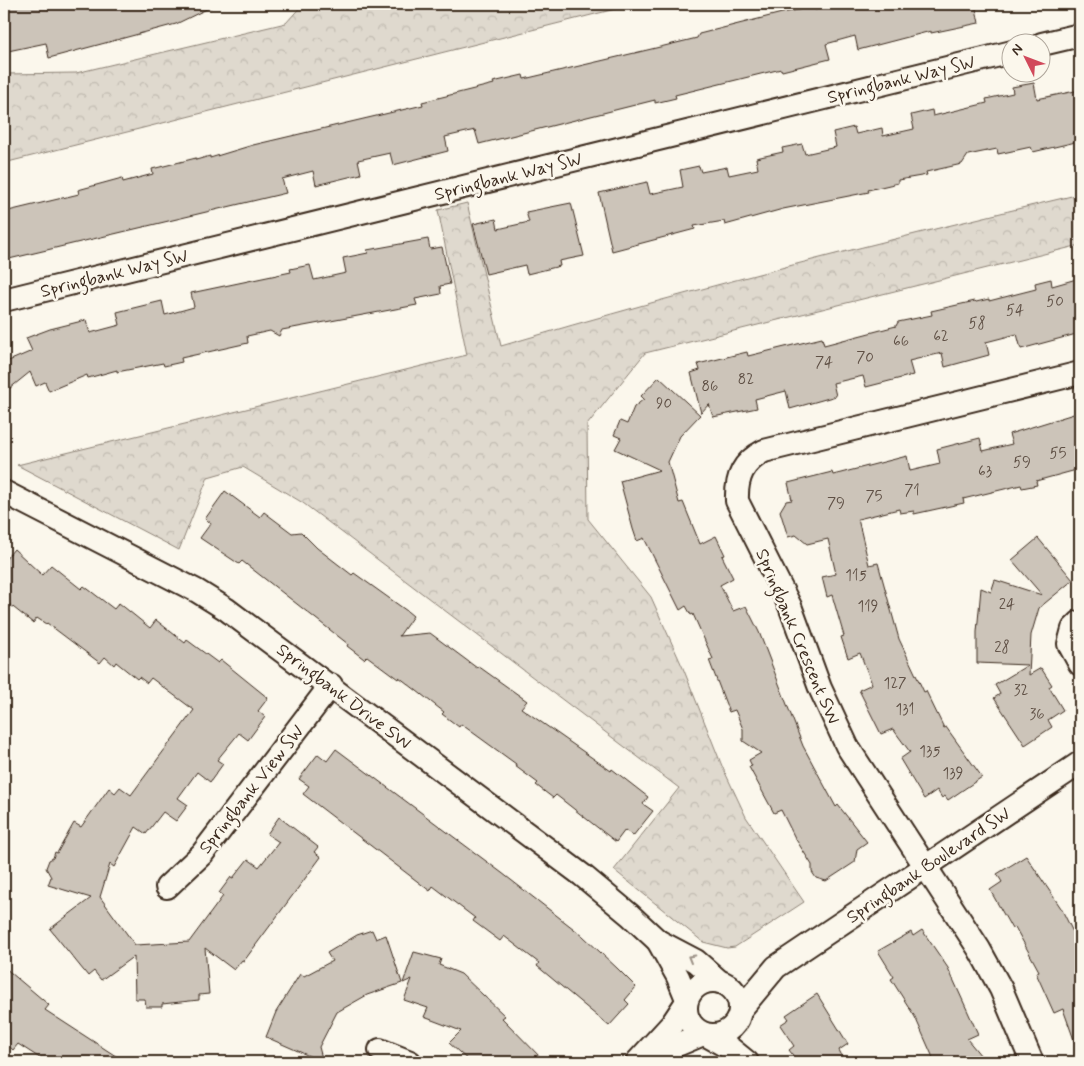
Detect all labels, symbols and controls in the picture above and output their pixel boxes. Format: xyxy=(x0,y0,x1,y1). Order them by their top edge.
north arrow xyxy=(1002,32,1052,82)
text: N xyxy=(1007,40,1027,59)
street label: Springbank Way SW xyxy=(825,50,978,112)
street label: Springbank Way SW xyxy=(432,147,585,209)
street label: Springbank Way SW xyxy=(38,244,191,306)
house number: 50 xyxy=(1046,292,1064,312)
house number: 54 xyxy=(1006,301,1024,321)
house number: 58 xyxy=(968,314,986,334)
house number: 62 xyxy=(933,327,949,347)
house number: 66 xyxy=(893,332,909,352)
house number: 70 xyxy=(856,348,874,368)
house number: 74 xyxy=(815,353,833,373)
house number: 82 xyxy=(738,370,754,390)
house number: 86 xyxy=(702,377,718,397)
house number: 90 xyxy=(656,394,672,414)
house number: 55 xyxy=(1050,444,1067,464)
house number: 59 xyxy=(1013,453,1031,473)
house number: 63 xyxy=(978,462,992,482)
house number: 71 xyxy=(904,481,920,501)
house number: 75 xyxy=(865,487,883,507)
house number: 79 xyxy=(827,494,845,514)
street label: Springbank Crescent SW xyxy=(747,545,845,728)
house number: 115 xyxy=(845,566,867,586)
house number: 24 xyxy=(999,595,1015,615)
house number: 119 xyxy=(857,597,879,617)
street label: Springbank Drive SW xyxy=(270,638,416,757)
house number: 28 xyxy=(994,638,1010,658)
house number: 127 xyxy=(884,674,907,694)
house number: 32 xyxy=(1014,681,1028,701)
house number: 131 xyxy=(896,700,914,720)
house number: 36 xyxy=(1029,705,1045,725)
street label: Springbank View SW xyxy=(194,720,311,860)
house number: 135 xyxy=(919,742,941,762)
house number: 139 xyxy=(943,764,963,784)
street label: Springbank Boulevard SW xyxy=(842,802,1016,931)
one-way arrow xyxy=(687,955,696,965)

